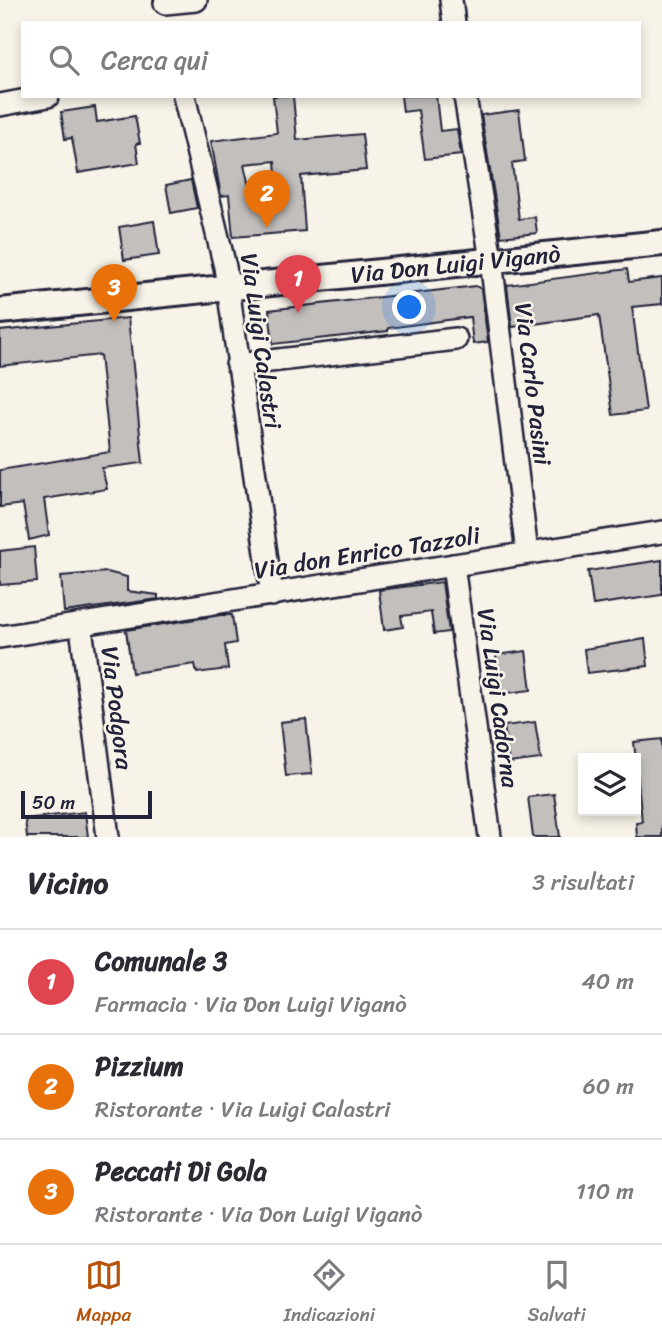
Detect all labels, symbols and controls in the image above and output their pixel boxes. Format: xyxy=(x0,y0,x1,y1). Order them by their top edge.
search box xyxy=(21,21,641,98)
text: Cerca qui xyxy=(101,37,208,83)
icon: search xyxy=(45,41,83,79)
pin: 2 xyxy=(244,170,290,228)
street label: Via Don Luigi Viganò xyxy=(349,233,562,296)
street label: Via Luigi Calastri xyxy=(228,251,294,433)
pin: 1 xyxy=(275,255,321,313)
pin: 3 xyxy=(91,264,137,322)
your location xyxy=(392,290,426,324)
street label: Via Carlo Pasini xyxy=(502,300,564,469)
street label: Via don Enrico Tazzoli xyxy=(251,514,484,592)
street label: Via Luigi Cadorna xyxy=(465,606,532,791)
street label: Via Podgora xyxy=(89,644,146,773)
map controls xyxy=(578,753,641,816)
button: layers xyxy=(578,753,641,816)
text: 50 m xyxy=(32,786,75,819)
scale bar xyxy=(21,788,152,820)
text: Vicino xyxy=(28,856,108,910)
text: 3 risultati xyxy=(532,862,634,903)
text: Comunale 3 xyxy=(95,938,227,984)
text: 1 xyxy=(46,961,56,1002)
text: 40 m xyxy=(581,961,634,1002)
text: Farmacia · Via Don Luigi Viganò xyxy=(95,984,407,1025)
text: Pizzium xyxy=(95,1043,184,1089)
text: 2 xyxy=(44,1066,58,1107)
text: 60 m xyxy=(583,1066,634,1107)
text: Ristorante · Via Luigi Calastri xyxy=(95,1089,390,1130)
text: Peccati Di Gola xyxy=(95,1148,267,1194)
text: 3 xyxy=(45,1171,57,1212)
text: 110 m xyxy=(576,1171,634,1212)
text: Ristorante · Via Don Luigi Viganò xyxy=(95,1194,423,1235)
tab: Mappa xyxy=(76,1256,131,1331)
tab: Indicazioni xyxy=(284,1256,375,1331)
tab: Salvati xyxy=(528,1256,586,1331)

